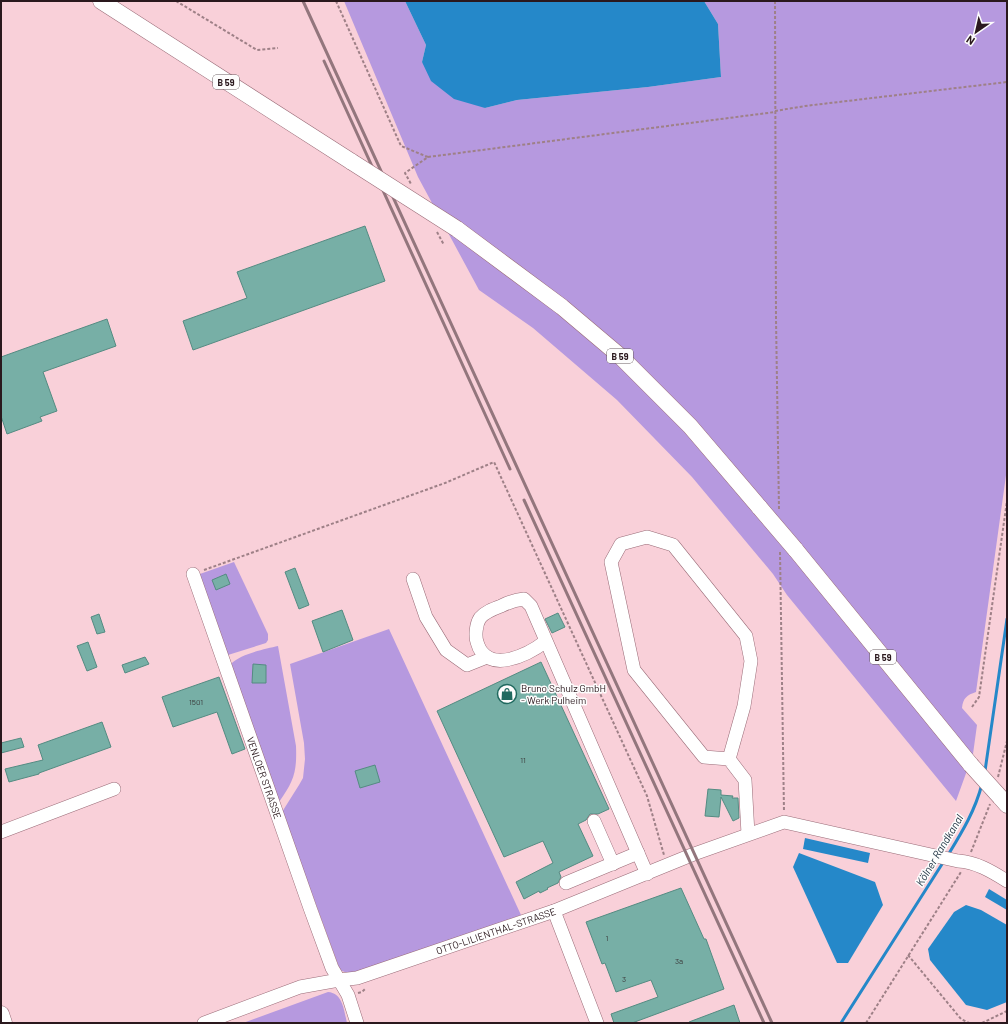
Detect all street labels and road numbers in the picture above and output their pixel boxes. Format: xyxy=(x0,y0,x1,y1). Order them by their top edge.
road number: B 59 xyxy=(213,75,239,89)
road number: B 59 xyxy=(607,349,633,363)
road number: B 59 xyxy=(870,650,896,664)
street label: VENLOER STRASSE xyxy=(245,735,284,820)
street label: OTTO-LILIENTHAL-STRASSE xyxy=(434,905,557,957)

